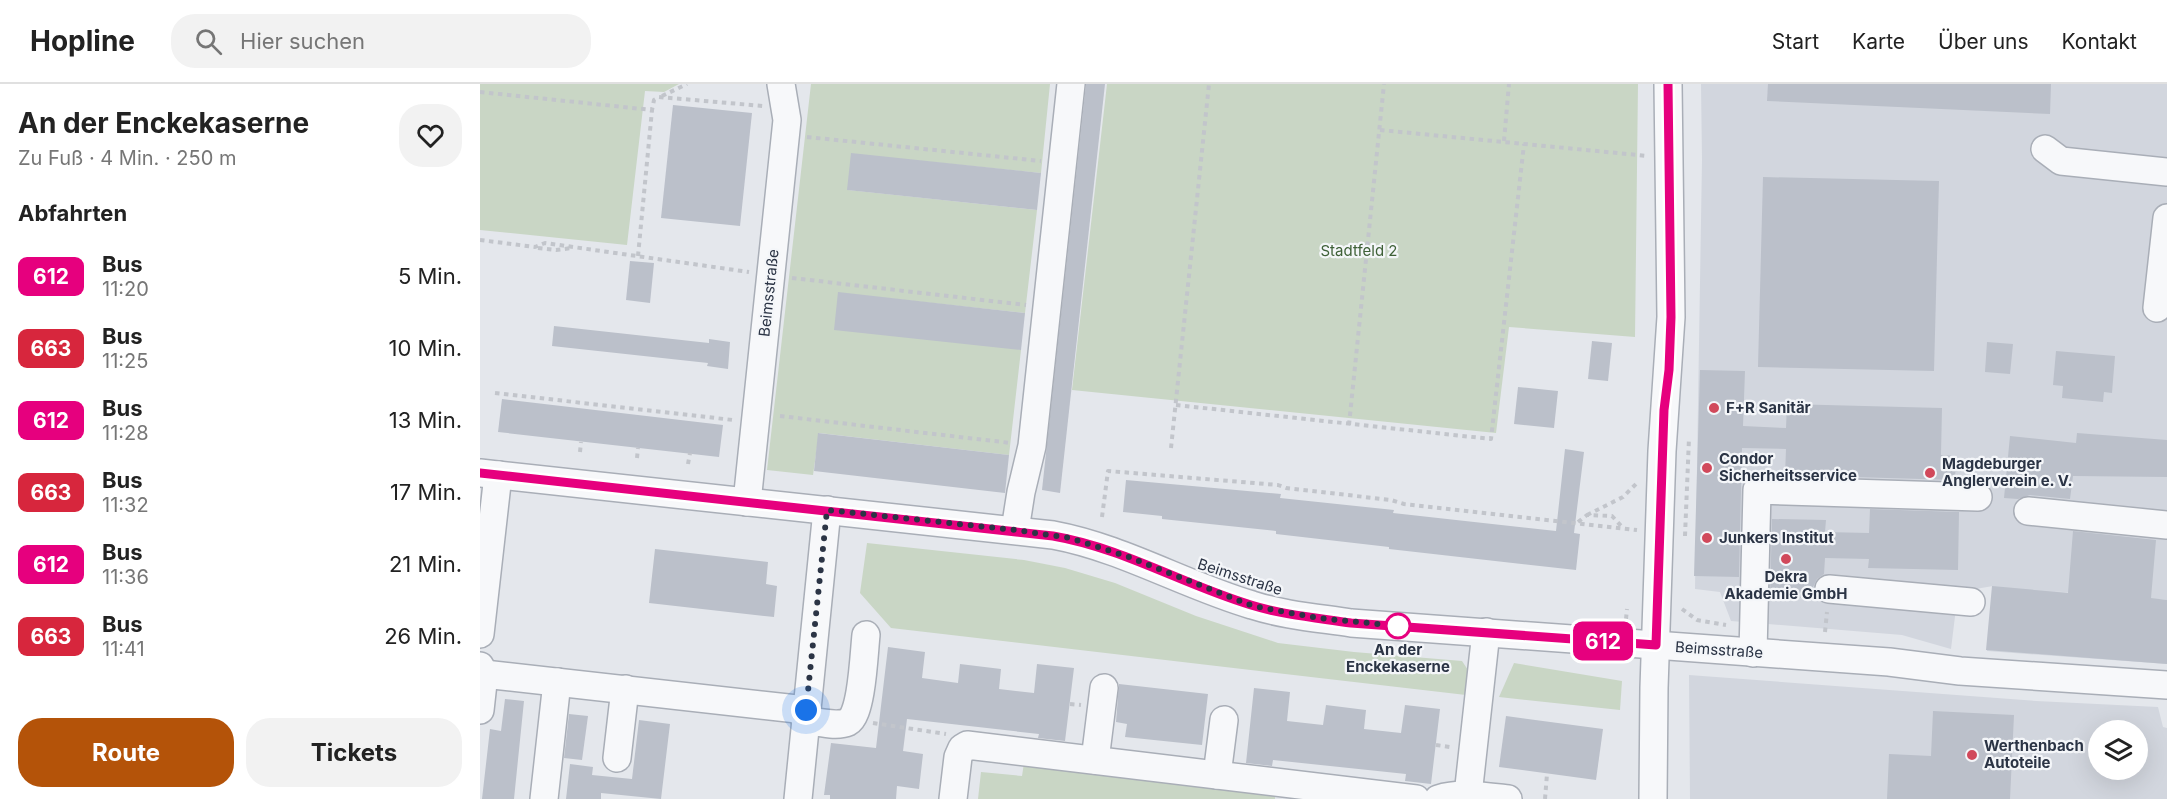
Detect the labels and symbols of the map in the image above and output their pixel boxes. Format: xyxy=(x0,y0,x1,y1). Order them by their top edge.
park label: Stadtfeld 2 xyxy=(1320,241,1398,260)
street label: Beimsstraße xyxy=(754,248,783,338)
place label: F+R Sanitär xyxy=(1726,398,1811,417)
marker: F+R Sanitär xyxy=(1707,401,1721,415)
place label: Condor Sicherheitsservice xyxy=(1719,449,1857,485)
place label: Magdeburger Anglerverein e. V. xyxy=(1942,454,2072,490)
marker: Condor Sicherheitsservice xyxy=(1700,461,1714,475)
marker: Magdeburger Anglerverein e. V. xyxy=(1923,466,1937,480)
place label: Junkers Institut xyxy=(1719,528,1834,547)
marker: Junkers Institut xyxy=(1700,531,1714,545)
marker: Dekra Akademie GmbH xyxy=(1779,552,1793,566)
street label: Beimsstraße xyxy=(1195,554,1285,599)
place label: Dekra Akademie GmbH xyxy=(1725,567,1847,603)
marker: An der Enckekaserne xyxy=(1385,613,1411,639)
line badge: 612 xyxy=(1568,622,1638,660)
street label: Beimsstraße xyxy=(1674,637,1764,662)
place label: An der Enckekaserne xyxy=(1346,640,1450,676)
your location xyxy=(791,695,821,725)
place label: Werthenbach Autoteile xyxy=(1984,736,2084,772)
marker: Werthenbach Autoteile xyxy=(1965,748,1979,762)

